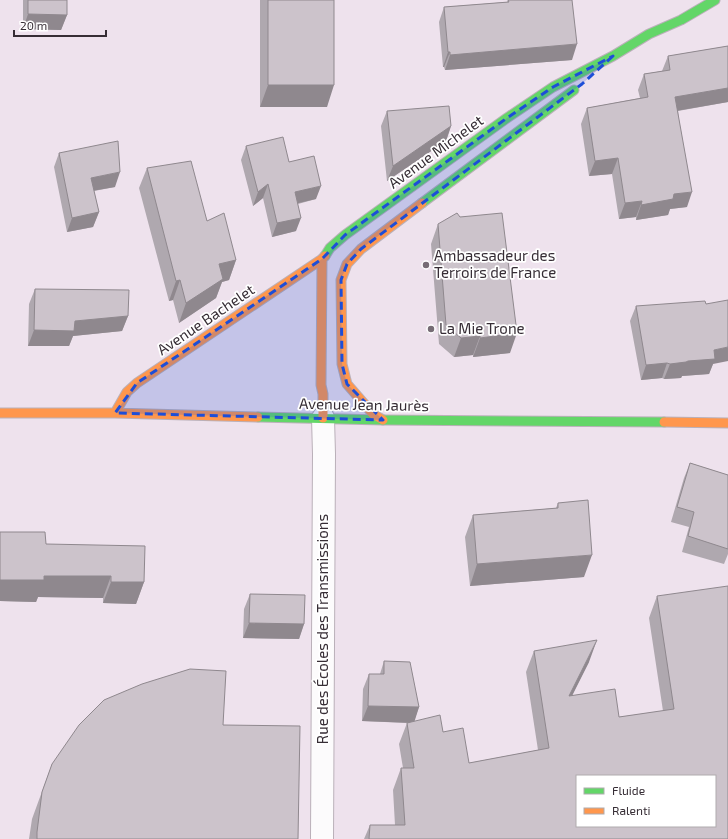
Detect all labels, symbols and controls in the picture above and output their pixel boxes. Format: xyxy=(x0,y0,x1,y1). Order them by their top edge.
scale bar xyxy=(14,12,106,38)
text: 20 m xyxy=(20,18,47,32)
street label: Avenue Michelet xyxy=(384,111,487,192)
place label: Ambassadeur des Terroirs de France xyxy=(434,246,556,281)
marker: Ambassadeur des Terroirs de France xyxy=(421,260,431,270)
street label: Avenue Bachelet xyxy=(153,280,258,358)
place label: La Mie Trone xyxy=(439,319,525,337)
marker: La Mie Trone xyxy=(426,324,436,334)
street label: Avenue Jean Jaurès xyxy=(299,394,429,414)
street label: Rue des Écoles des Transmissions xyxy=(313,514,331,744)
legend xyxy=(576,775,716,827)
text: Fluide xyxy=(612,783,645,797)
text: Ralenti xyxy=(612,803,651,817)

